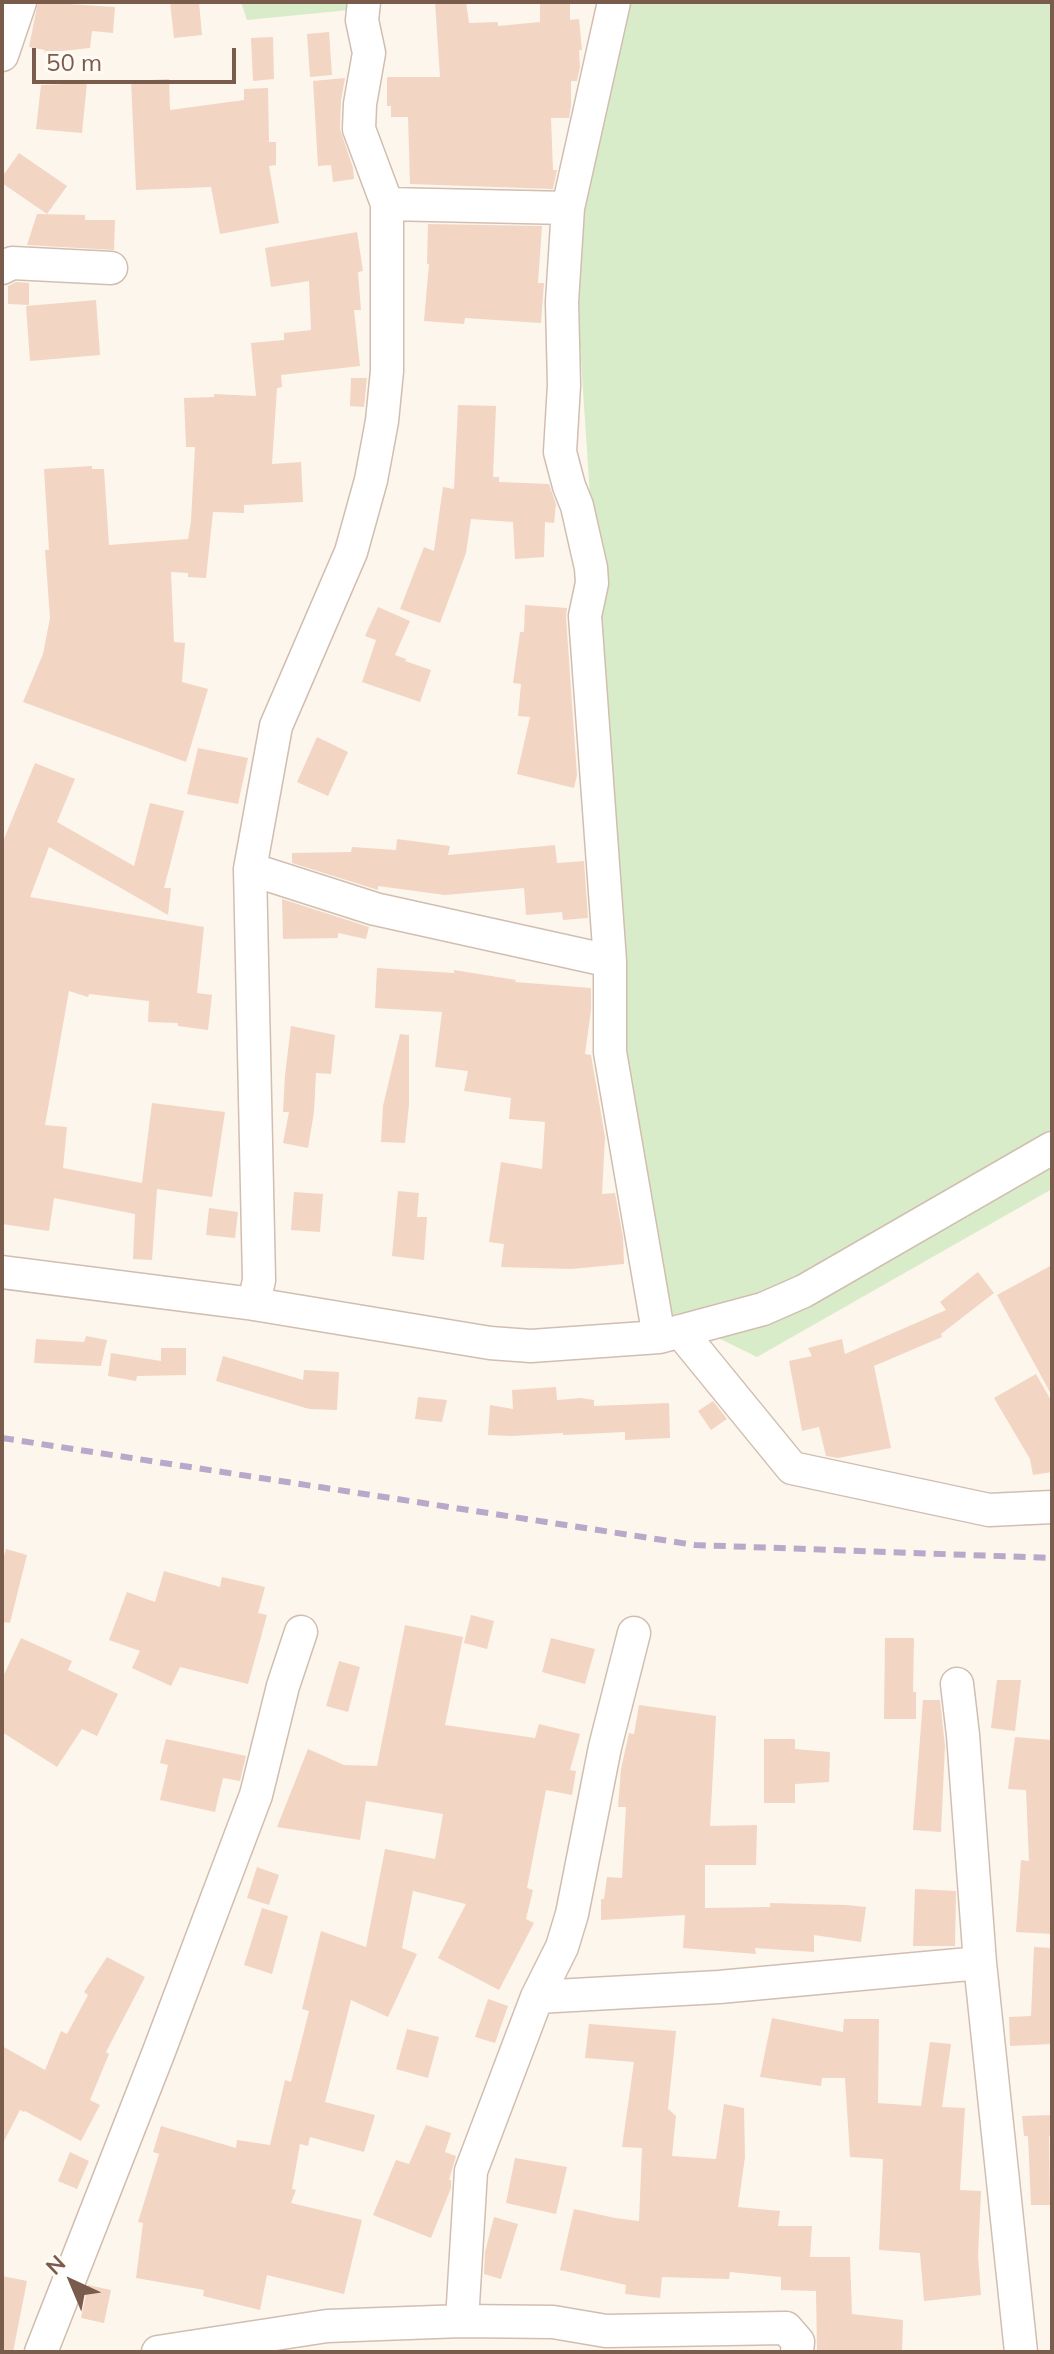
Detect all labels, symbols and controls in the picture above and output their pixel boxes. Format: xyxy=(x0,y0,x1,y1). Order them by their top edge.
scale bar xyxy=(36,32,240,82)
text: 50 m xyxy=(46,47,102,77)
north arrow xyxy=(32,2242,112,2322)
text: N xyxy=(40,2249,71,2281)

